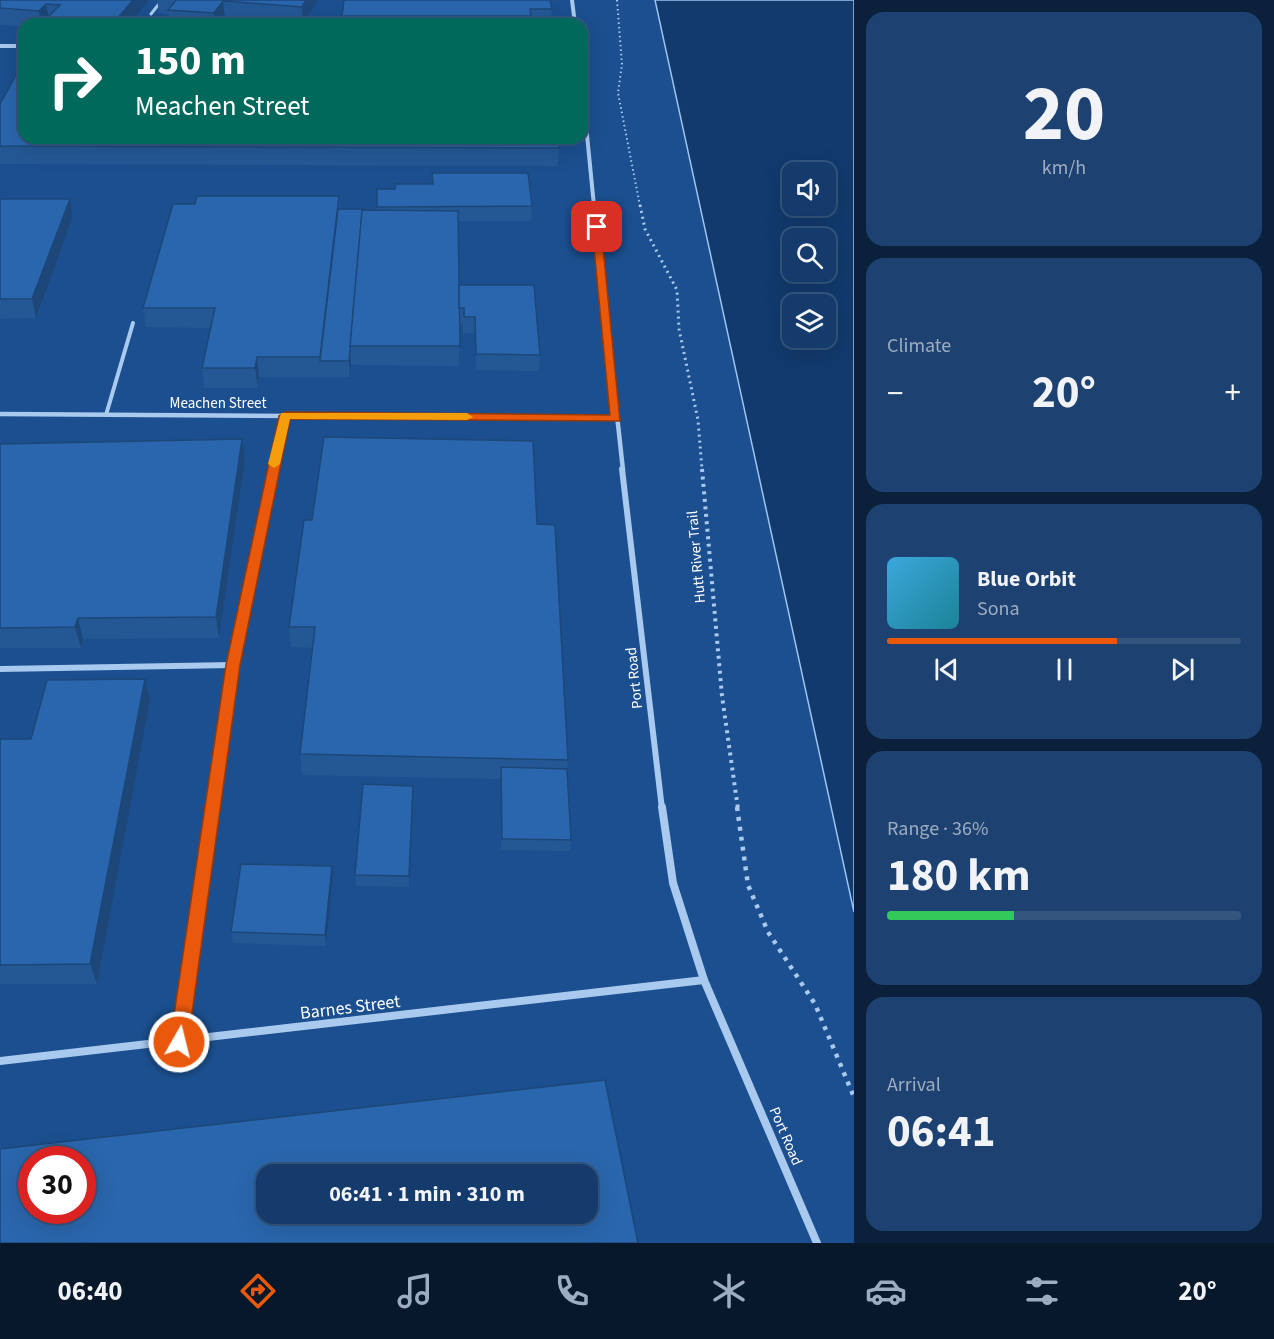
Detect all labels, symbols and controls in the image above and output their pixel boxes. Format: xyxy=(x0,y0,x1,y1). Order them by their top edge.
text: 150 m xyxy=(135,31,246,91)
icon: right xyxy=(36,42,114,120)
text: 20 xyxy=(1023,59,1105,170)
text: Meachen Street xyxy=(135,87,309,126)
text: km/h xyxy=(1042,154,1086,182)
map controls xyxy=(782,162,836,348)
button: sound xyxy=(782,162,836,216)
pin xyxy=(571,201,622,252)
icon: arrive xyxy=(580,210,613,243)
button: search xyxy=(782,228,836,282)
button: layers xyxy=(782,294,836,348)
text: Climate xyxy=(887,332,951,360)
text: 20° xyxy=(1032,361,1096,425)
text: − xyxy=(887,370,903,417)
text: + xyxy=(1225,370,1241,417)
street label: Meachen Street xyxy=(170,393,266,414)
street label: Hutt River Trail xyxy=(682,510,711,604)
text: Blue Orbit xyxy=(977,563,1076,595)
text: Sona xyxy=(977,595,1020,623)
street label: Port Road xyxy=(621,646,648,710)
icon: previous xyxy=(930,653,963,686)
icon: pause xyxy=(1048,653,1081,686)
icon: next xyxy=(1166,653,1199,686)
text: Range · 36% xyxy=(887,815,988,843)
text: 180 km xyxy=(887,844,1031,908)
street label: Barnes Street xyxy=(298,989,402,1026)
position arrow xyxy=(147,1010,211,1074)
text: Arrival xyxy=(887,1071,941,1099)
text: 06:41 xyxy=(887,1100,996,1164)
street label: Port Road xyxy=(764,1104,807,1169)
speed limit sign: 30 xyxy=(18,1146,96,1224)
text: 06:41 · 1 min · 310 m xyxy=(329,1178,525,1210)
icon: directions xyxy=(237,1270,279,1312)
icon: music xyxy=(394,1270,436,1312)
icon: phone xyxy=(551,1270,593,1312)
icon: climate xyxy=(708,1270,750,1312)
icon: car xyxy=(865,1270,907,1312)
icon: filters xyxy=(1021,1270,1063,1312)
text: 06:40 xyxy=(57,1272,123,1311)
text: 20° xyxy=(1178,1272,1217,1311)

